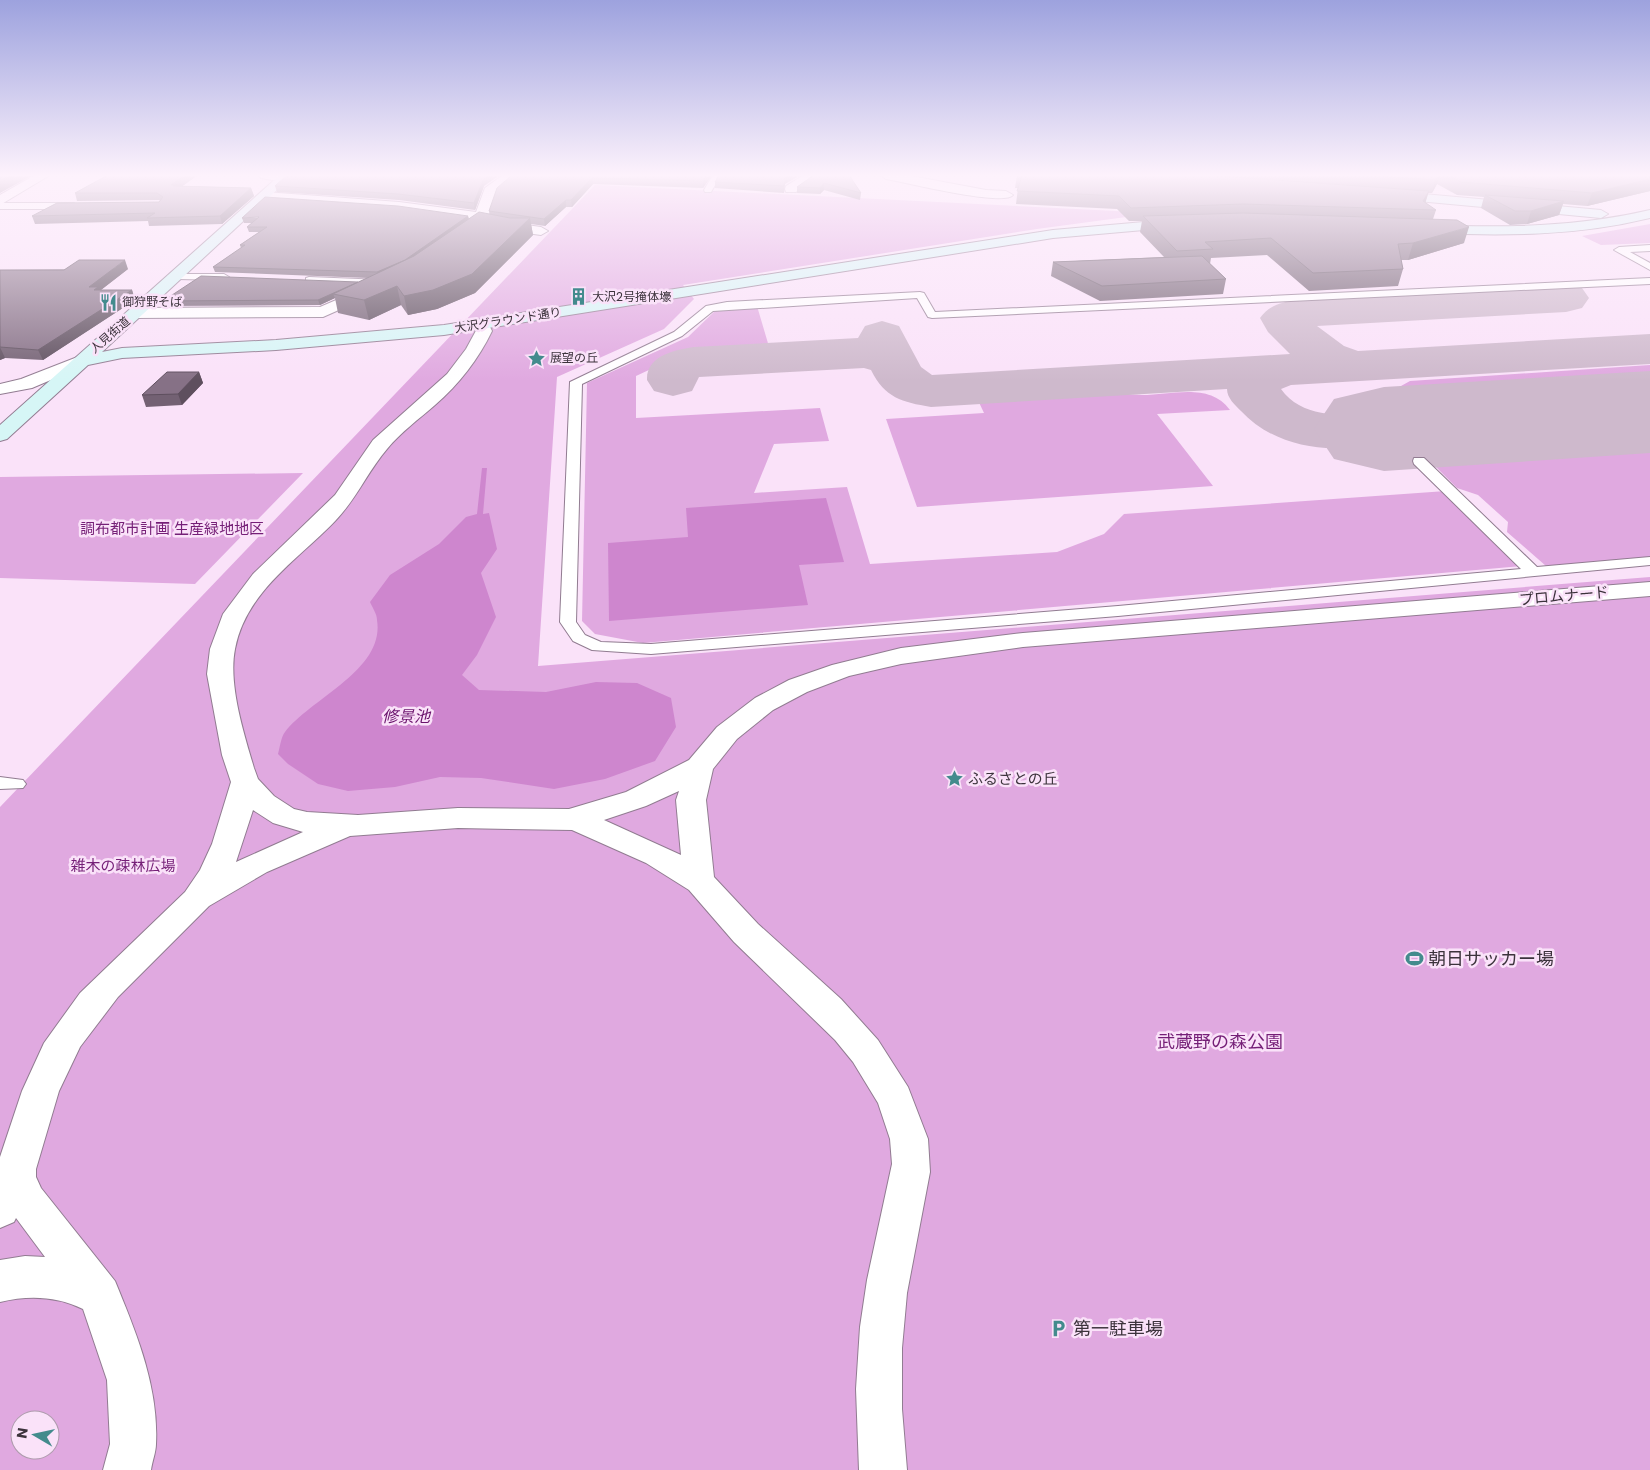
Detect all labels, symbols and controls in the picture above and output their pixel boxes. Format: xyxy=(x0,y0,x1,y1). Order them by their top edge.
building icon: 大沢2号掩体壕 xyxy=(568,287,588,307)
place label: 大沢2号掩体壕 xyxy=(592,288,672,305)
restaurant icon: 御狩野そば xyxy=(98,292,118,312)
place label: 御狩野そば xyxy=(122,293,182,310)
street label: 大沢グラウンド通り xyxy=(453,303,563,336)
street label: 人見街道 xyxy=(86,312,133,357)
place icon: 展望の丘 xyxy=(526,348,546,368)
place label: 展望の丘 xyxy=(550,349,598,366)
park label: 調布都市計画 生産緑地地区 xyxy=(80,518,264,539)
street label: プロムナード xyxy=(1518,581,1610,610)
water label: 修景池 xyxy=(382,705,432,728)
place label: ふるさとの丘 xyxy=(968,768,1058,789)
place icon: ふるさとの丘 xyxy=(944,769,964,789)
park label: 雑木の疎林広場 xyxy=(70,855,176,876)
place label: 朝日サッカー場 xyxy=(1428,946,1554,971)
sports icon: 朝日サッカー場 xyxy=(1404,949,1424,969)
park label: 武蔵野の森公園 xyxy=(1157,1029,1283,1054)
place label: 第一駐車場 xyxy=(1073,1316,1163,1341)
parking icon: 第一駐車場 xyxy=(1049,1319,1069,1339)
north arrow xyxy=(10,1410,60,1460)
text: N xyxy=(11,1426,33,1440)

